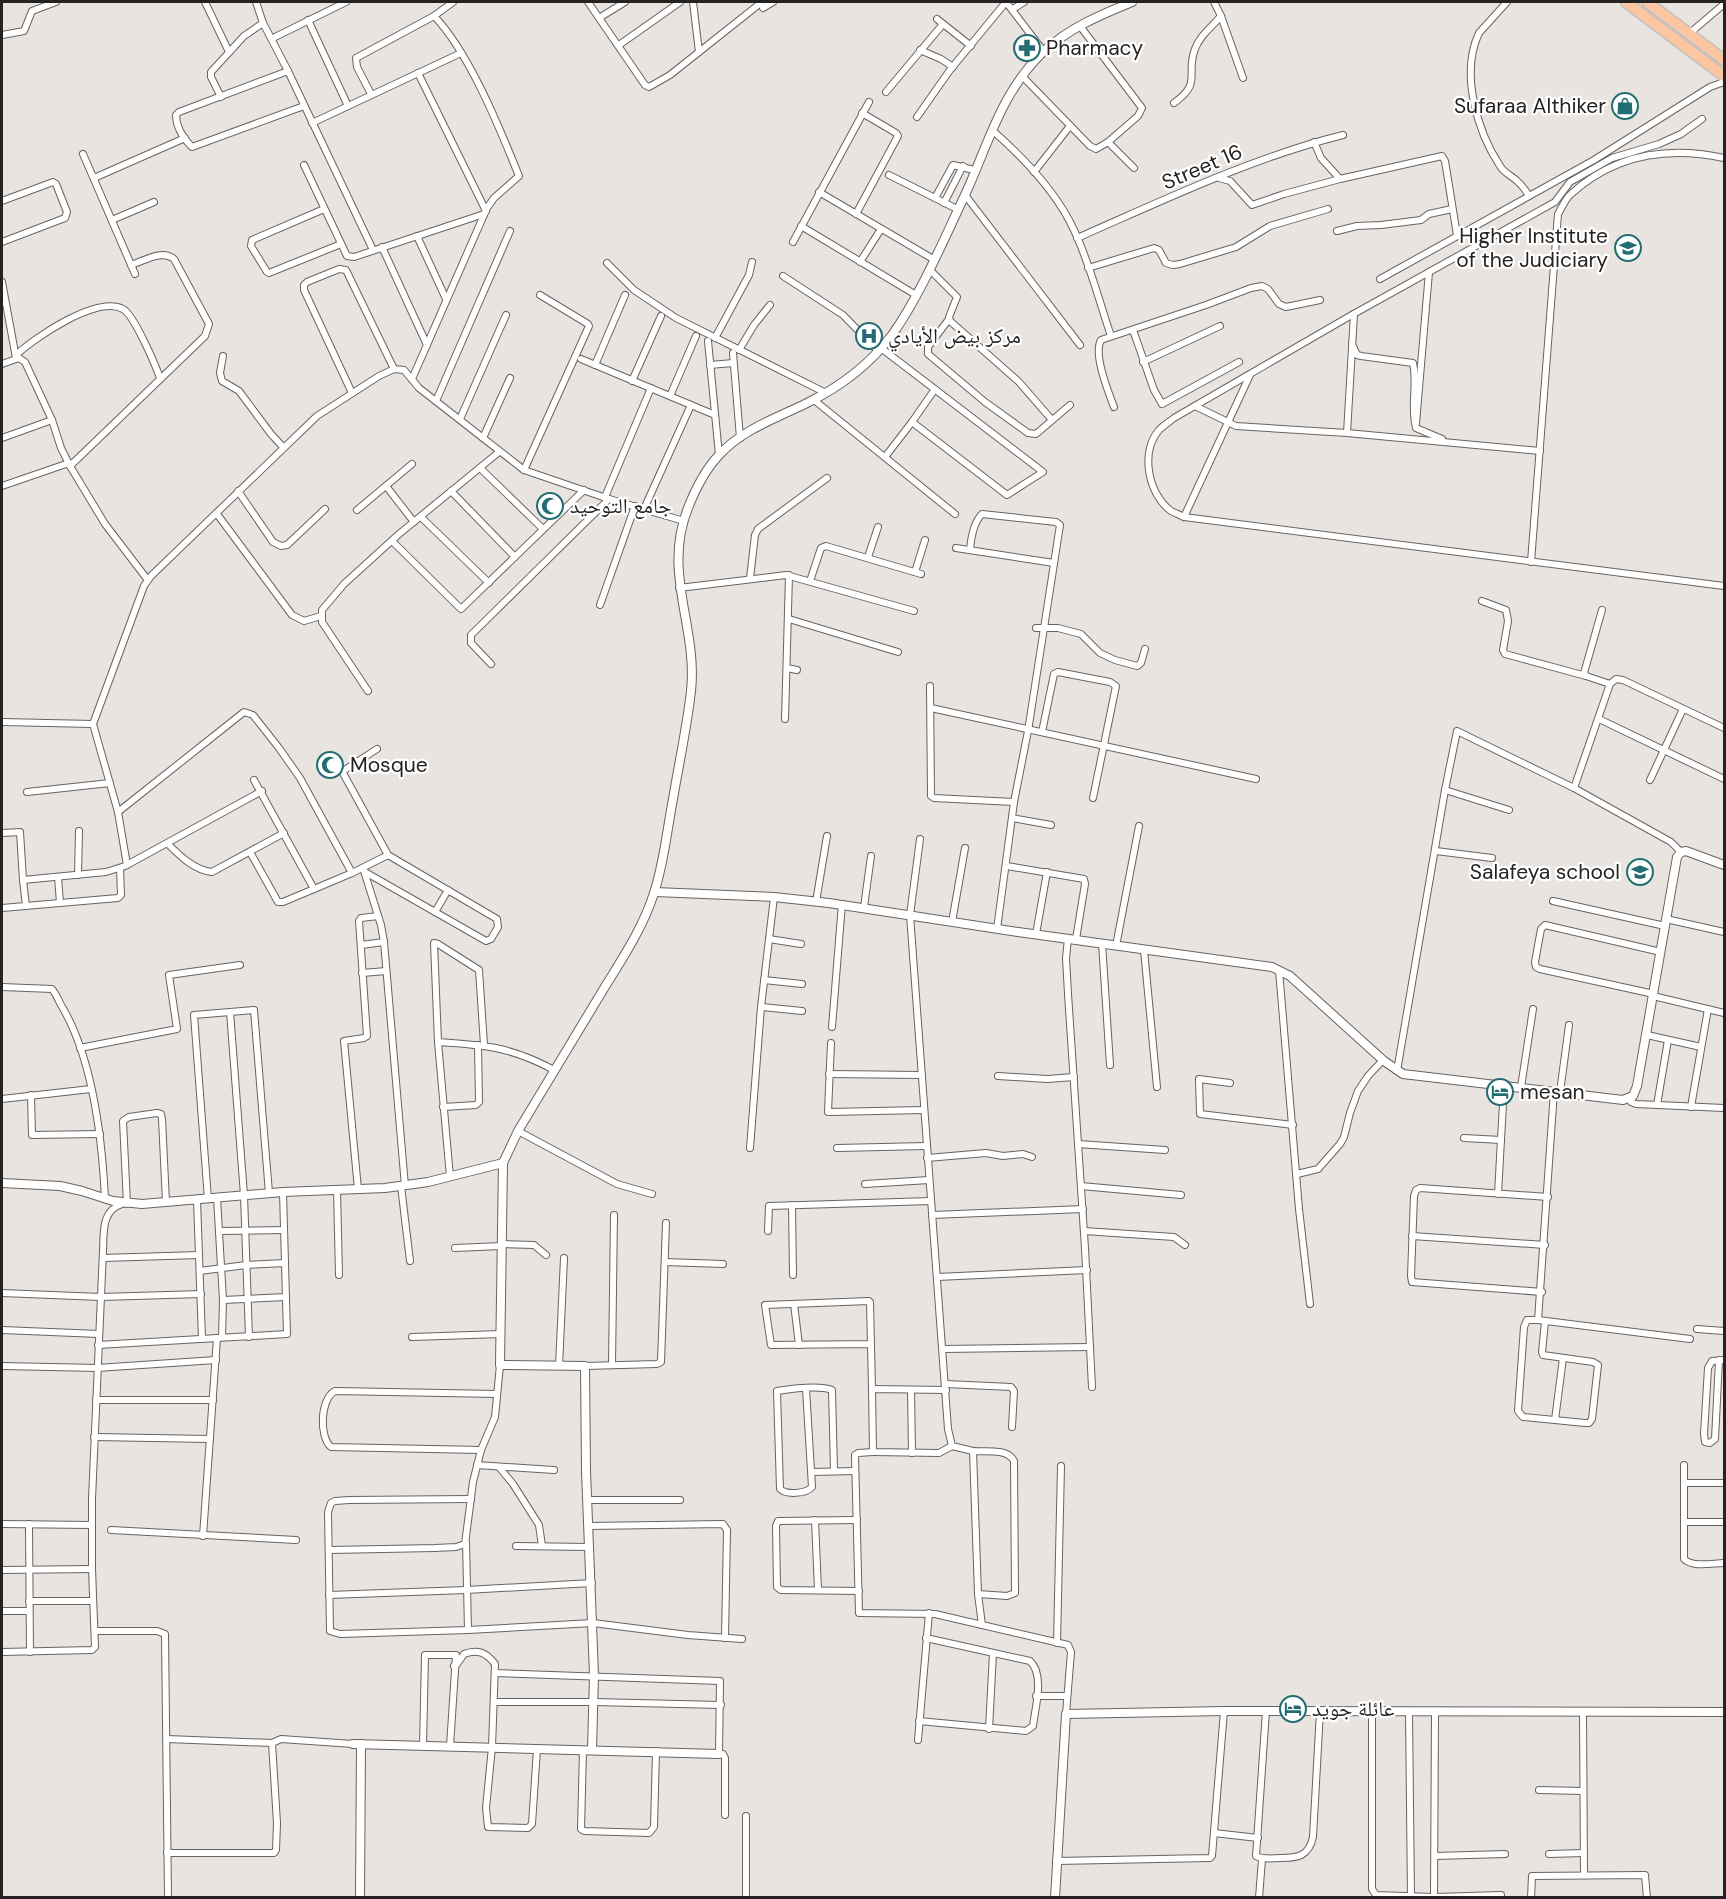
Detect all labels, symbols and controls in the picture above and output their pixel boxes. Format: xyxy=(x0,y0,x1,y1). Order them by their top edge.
pharmacy icon: Pharmacy xyxy=(1012,33,1042,63)
place label: Pharmacy xyxy=(1046,34,1144,62)
shop icon: Sufaraa Althiker xyxy=(1610,91,1640,121)
place label: Sufaraa Althiker xyxy=(1454,92,1606,120)
street label: Street 16 xyxy=(1157,138,1247,196)
place label: Higher Institute of the Judiciary xyxy=(1456,222,1608,274)
school or university icon: Higher Institute of the Judiciary xyxy=(1613,233,1643,263)
hospital icon: مركز بيض الأيادي xyxy=(854,321,884,351)
place label: مركز بيض الأيادي xyxy=(888,322,1021,352)
mosque icon: جامع التوحيد xyxy=(535,491,565,521)
place label: جامع التوحيد xyxy=(570,492,672,520)
mosque icon: Mosque xyxy=(315,750,345,780)
place label: Mosque xyxy=(350,751,428,779)
school or university icon: Salafeya school xyxy=(1625,857,1655,887)
place label: Salafeya school xyxy=(1470,858,1620,886)
hotel icon: mesan xyxy=(1485,1077,1515,1107)
place label: mesan xyxy=(1520,1078,1585,1106)
hotel icon: عائلة جويد xyxy=(1278,1694,1308,1724)
place label: عائلة جويد xyxy=(1312,1695,1395,1723)

